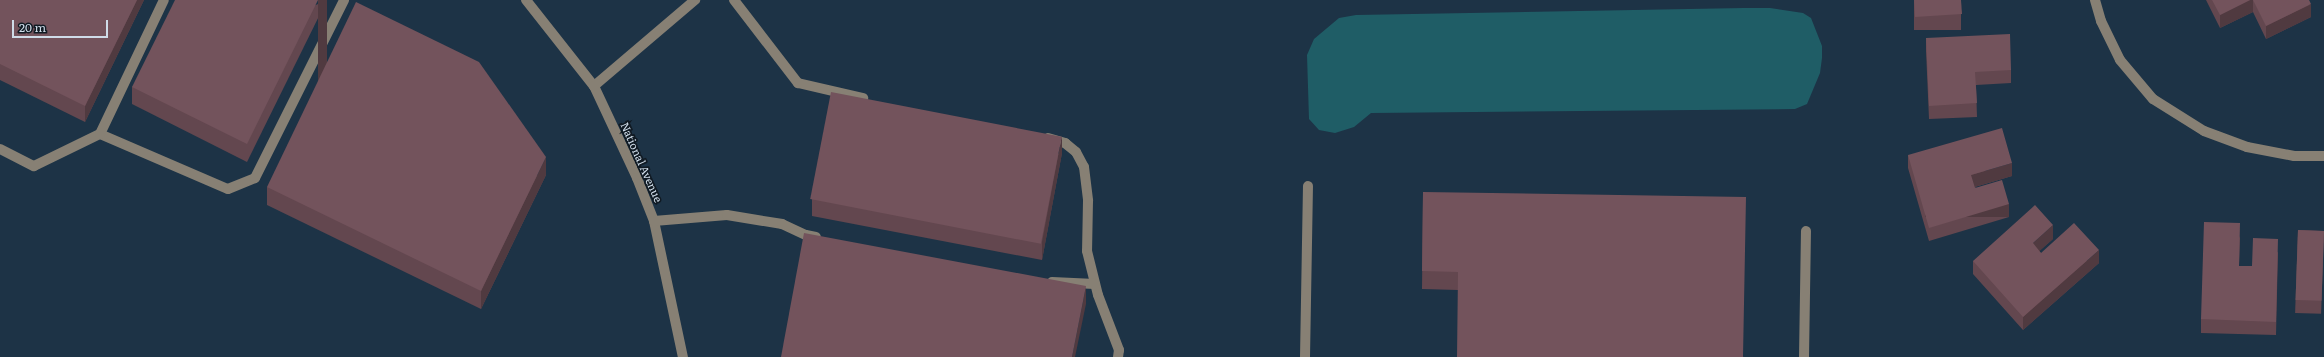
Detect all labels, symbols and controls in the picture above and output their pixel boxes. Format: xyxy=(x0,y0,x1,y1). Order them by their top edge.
scale bar xyxy=(14,12,110,38)
text: 20 m xyxy=(19,18,46,36)
street label: National Avenue xyxy=(618,120,666,204)

